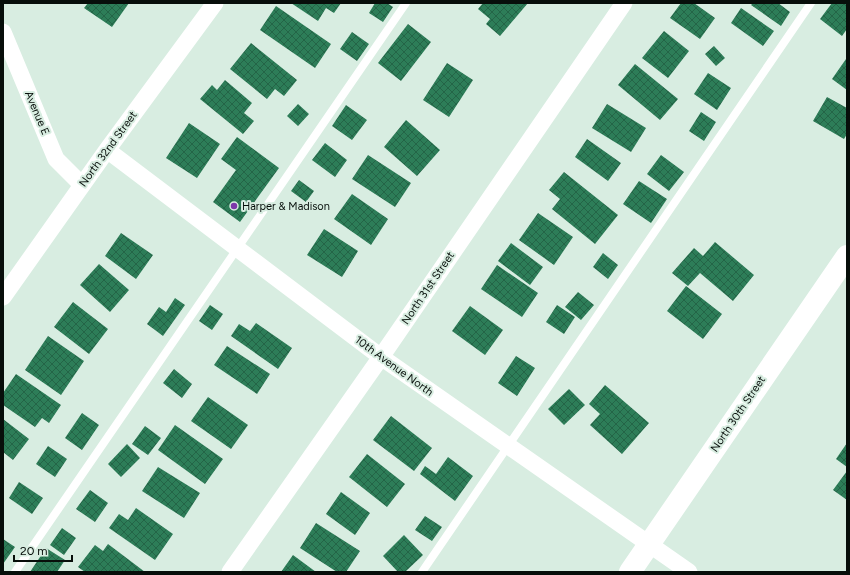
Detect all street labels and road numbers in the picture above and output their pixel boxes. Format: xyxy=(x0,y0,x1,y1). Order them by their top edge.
street label: Avenue E xyxy=(22,89,52,137)
street label: North 32nd Street xyxy=(76,109,140,189)
street label: North 31st Street xyxy=(399,249,457,327)
street label: 10th Avenue North xyxy=(352,333,436,399)
street label: North 30th Street xyxy=(708,374,768,454)

